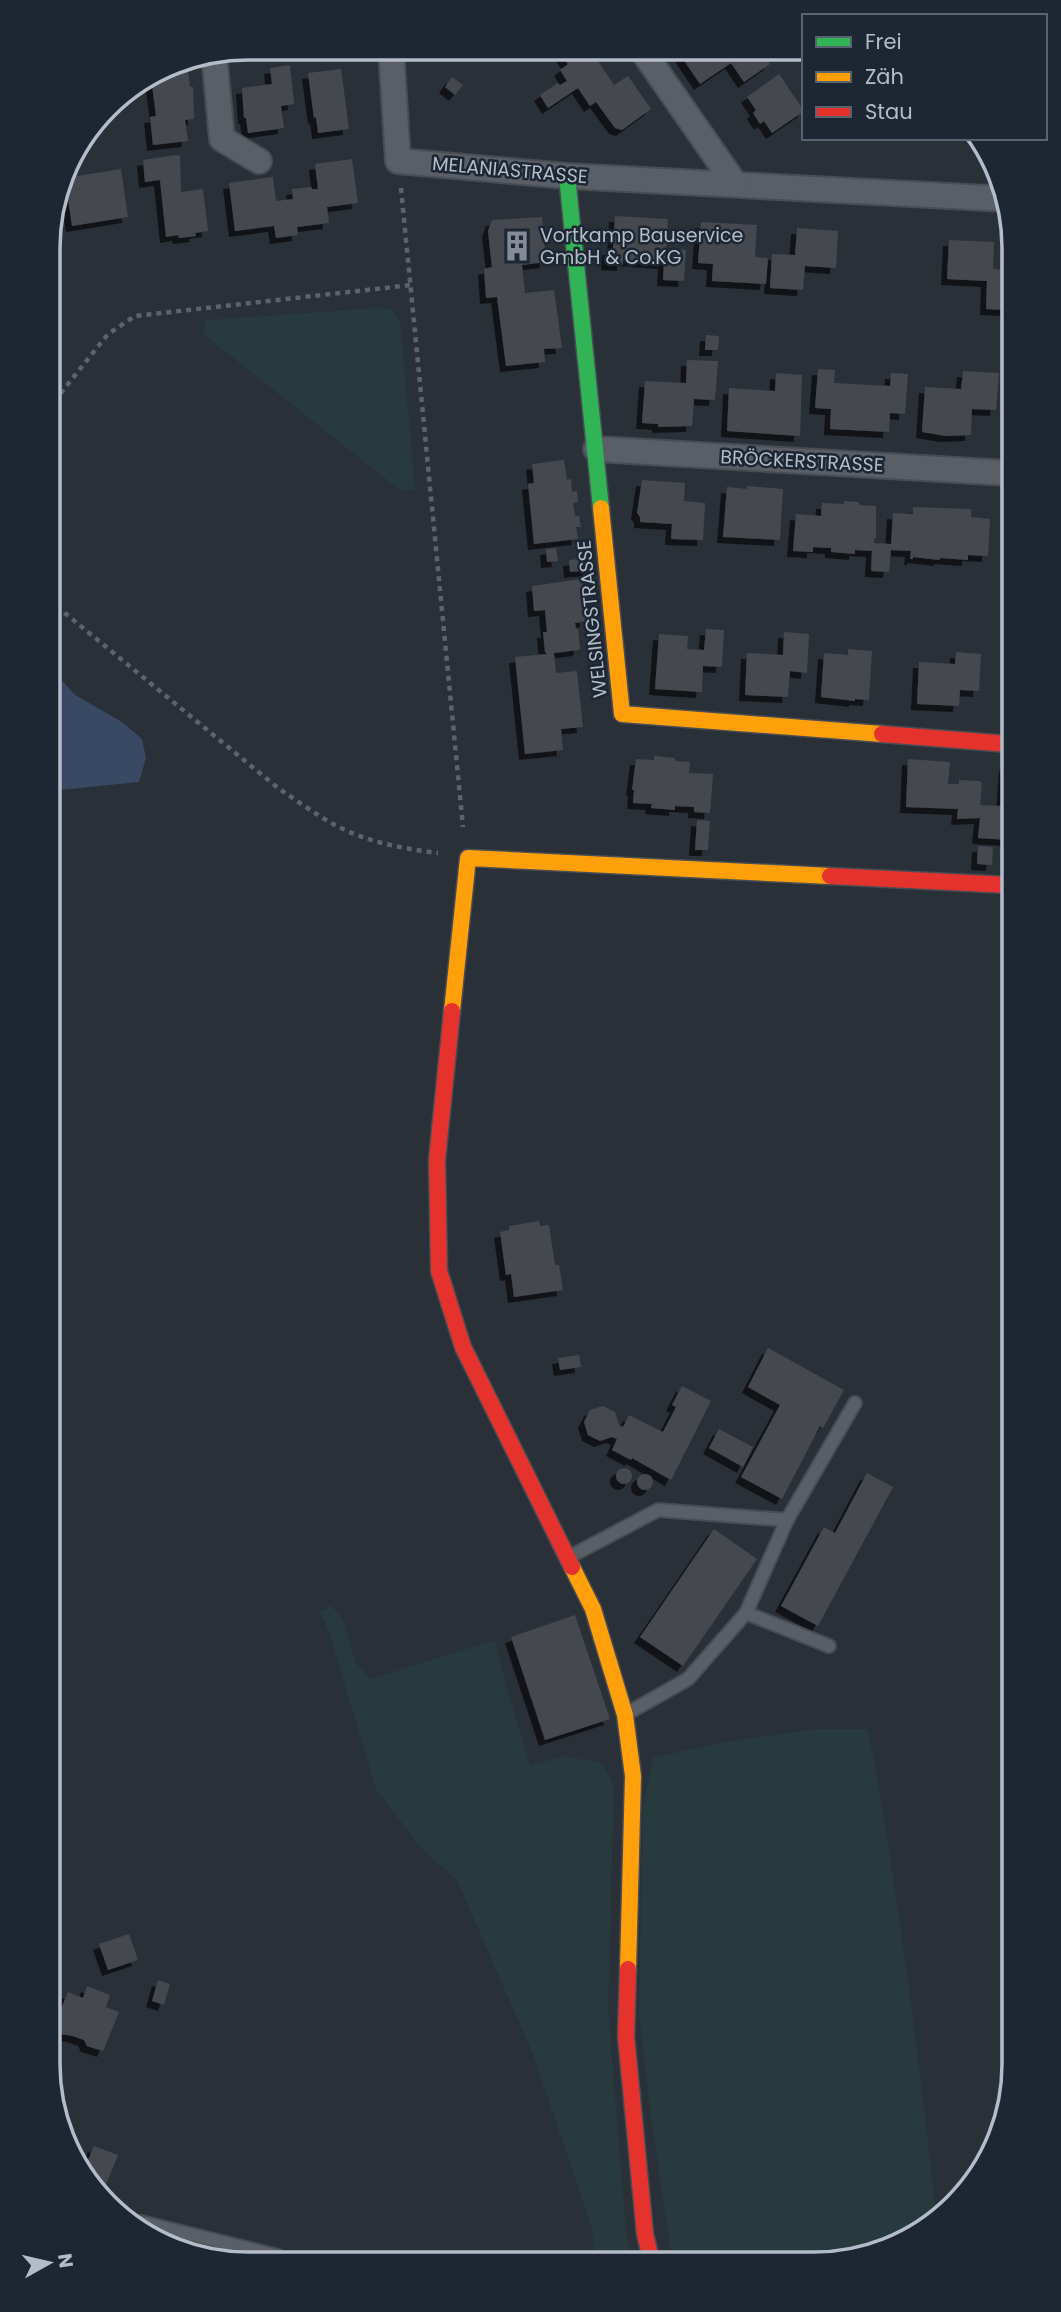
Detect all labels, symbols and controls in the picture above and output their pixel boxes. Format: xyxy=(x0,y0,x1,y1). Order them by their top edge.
legend xyxy=(802,14,1047,140)
text: Frei xyxy=(865,27,902,56)
text: Zäh xyxy=(865,62,904,91)
text: Stau xyxy=(865,97,913,126)
street label: MELANIASTRASSE xyxy=(431,150,589,190)
place label: Vortkamp Bauservice GmbH & Co.KG xyxy=(540,222,743,271)
building icon: Vortkamp Bauservice GmbH & Co.KG xyxy=(500,229,534,263)
street label: BRÖCKERSTRASSE xyxy=(720,443,884,479)
street label: WELSINGSTRASSE xyxy=(570,539,614,699)
north arrow xyxy=(14,2228,84,2298)
text: N xyxy=(51,2252,80,2270)

